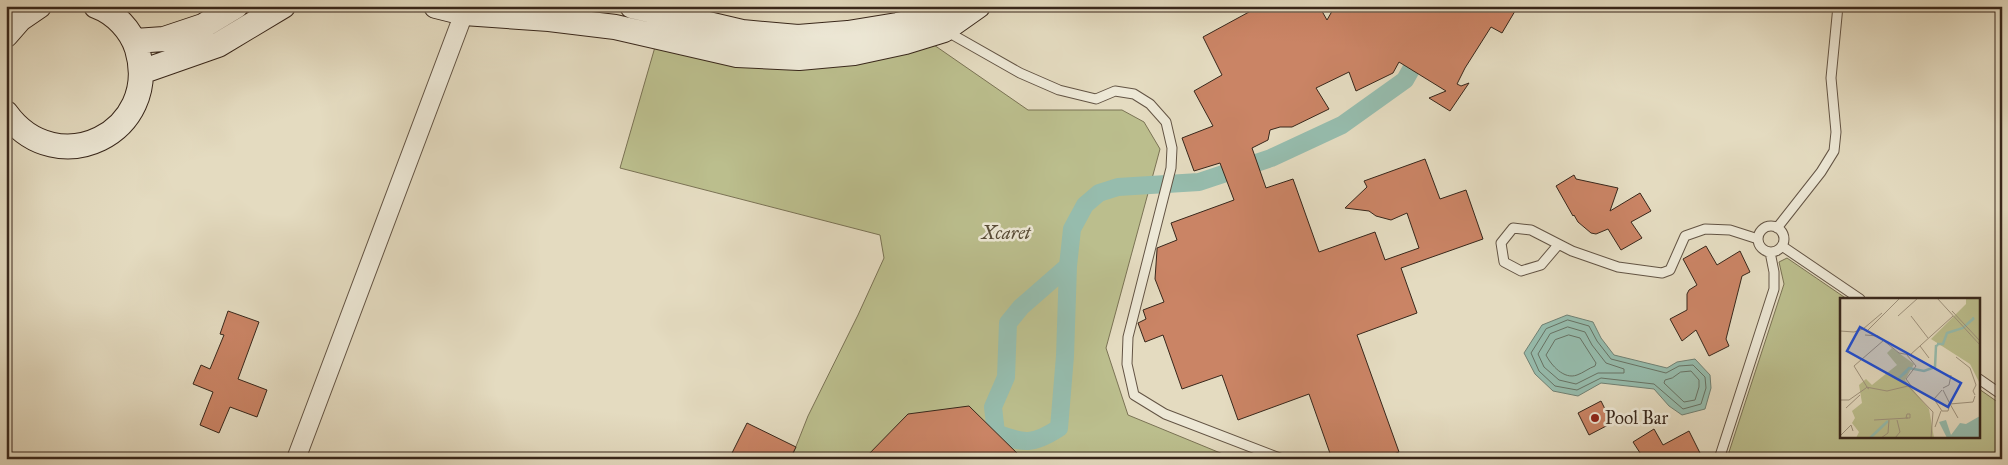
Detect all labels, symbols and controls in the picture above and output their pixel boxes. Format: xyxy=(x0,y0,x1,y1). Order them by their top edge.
park label: Xcaret xyxy=(980,222,1032,244)
inset map xyxy=(1840,298,1980,438)
place label: Pool Bar xyxy=(1605,407,1668,429)
marker: Pool Bar xyxy=(1589,412,1601,424)

